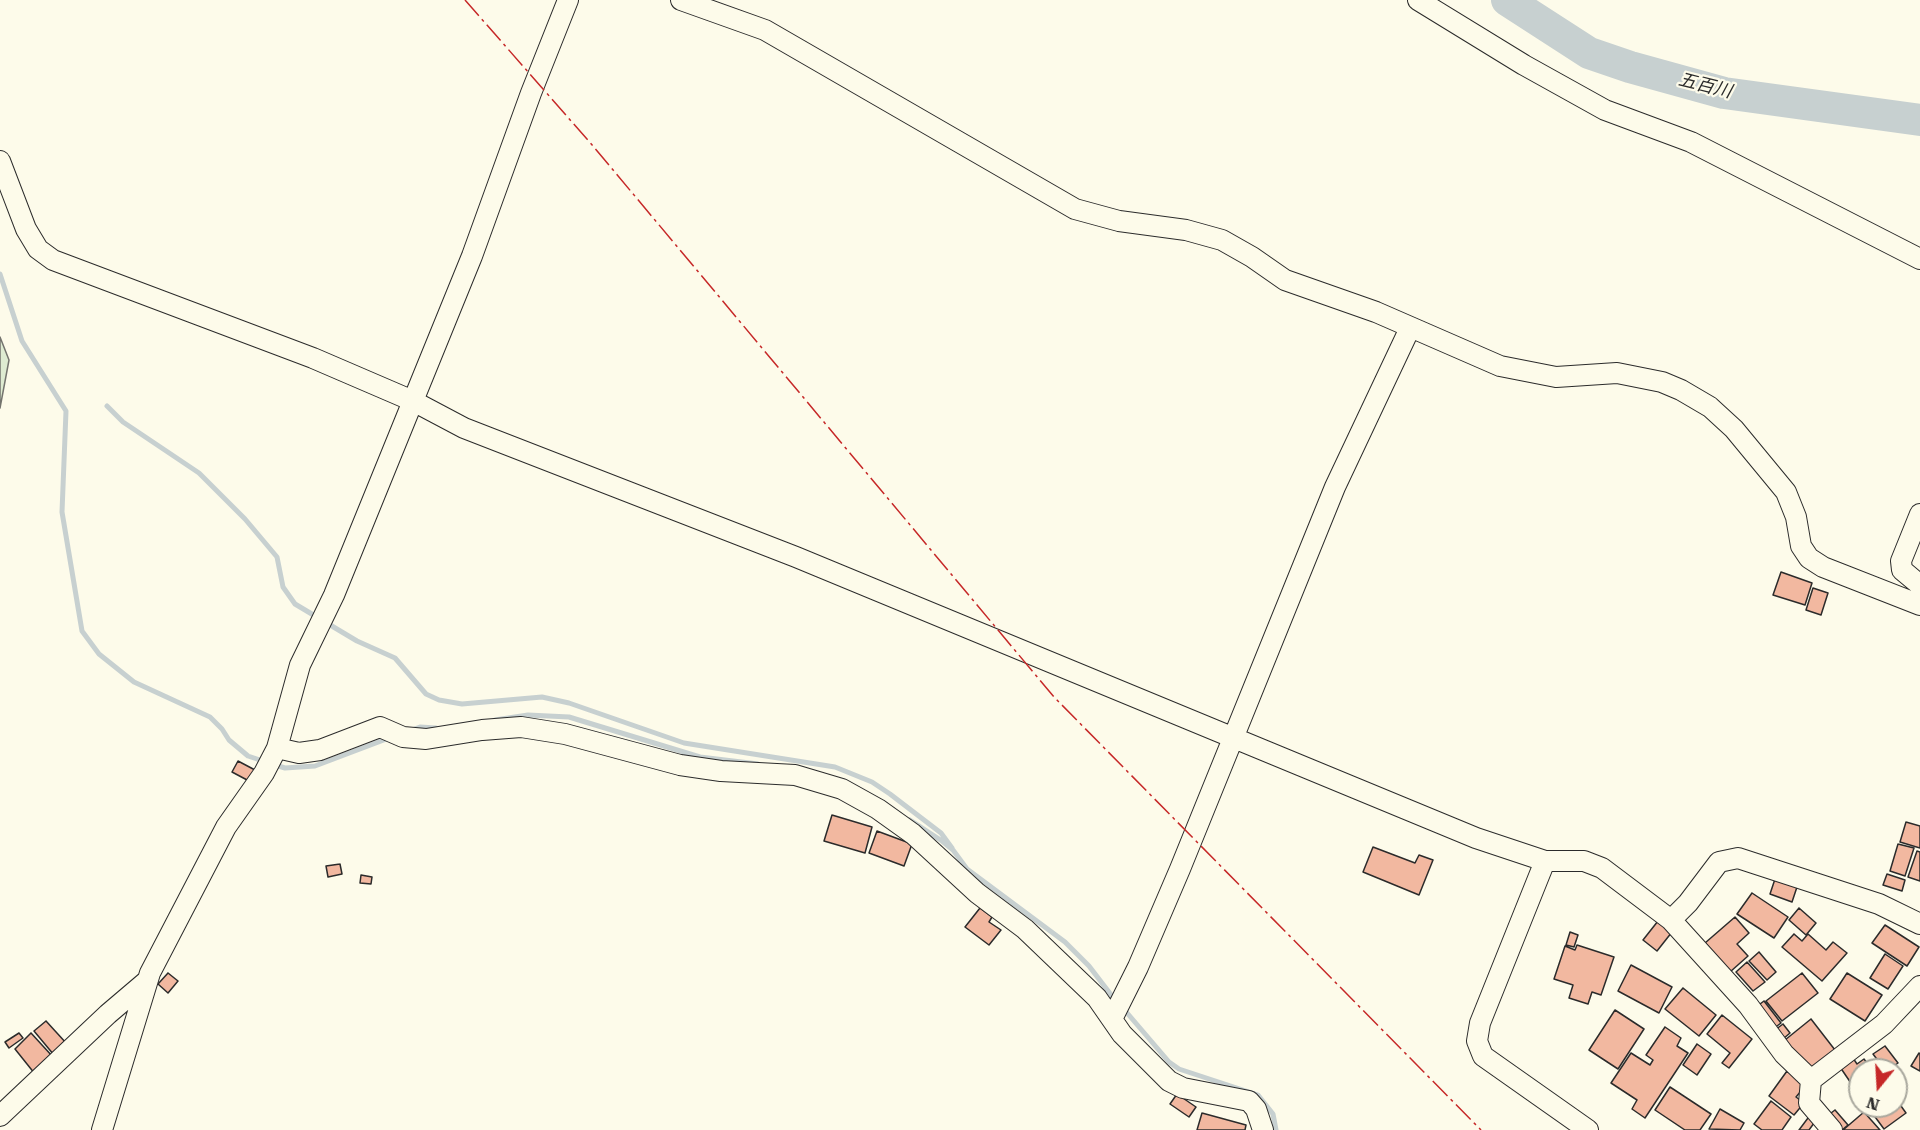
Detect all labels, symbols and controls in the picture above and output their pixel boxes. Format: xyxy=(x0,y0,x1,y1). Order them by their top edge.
water label: 五百川 xyxy=(1676,69,1734,103)
north arrow xyxy=(1848,1058,1908,1118)
text: N xyxy=(1864,1093,1882,1115)

